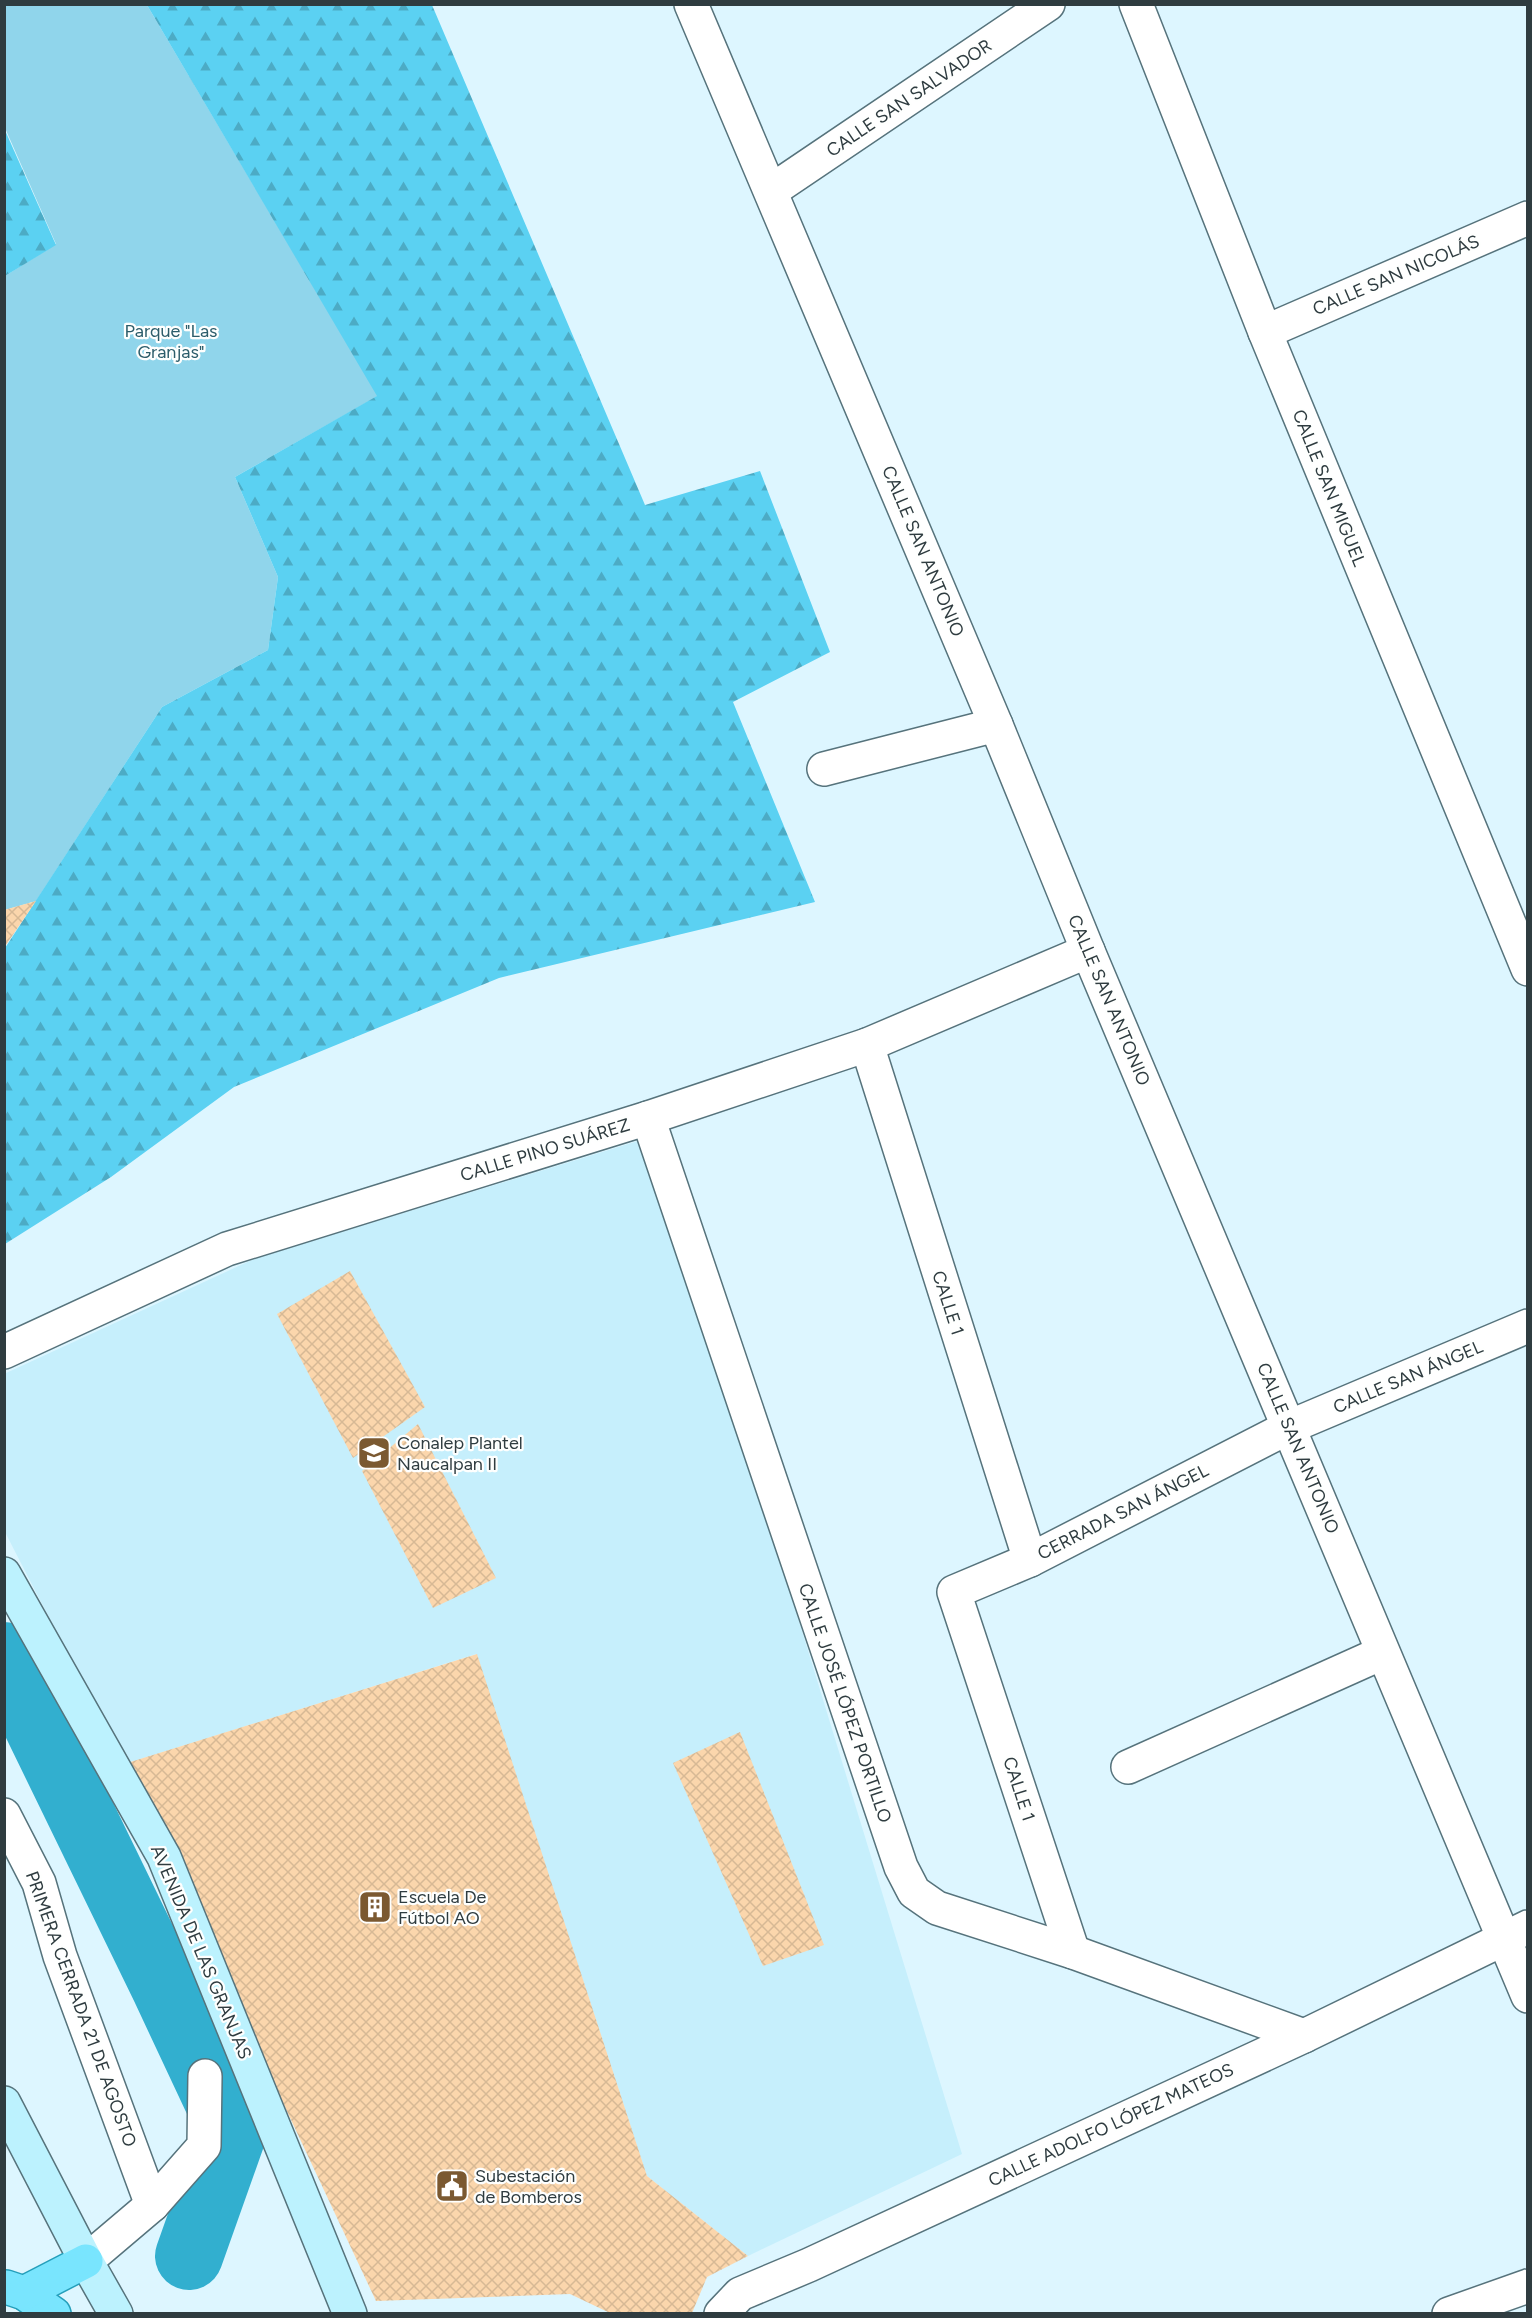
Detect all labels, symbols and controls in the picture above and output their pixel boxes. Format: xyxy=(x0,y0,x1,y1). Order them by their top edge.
street label: CALLE SAN SALVADOR xyxy=(822,34,996,162)
street label: CALLE SAN NICOLÁS xyxy=(1309,230,1483,320)
park label: Parque "Las Granjas" xyxy=(125,320,217,363)
street label: CALLE SAN MIGUEL xyxy=(1287,406,1371,570)
street label: CALLE SAN ANTONIO xyxy=(877,462,969,640)
street label: CALLE SAN ANTONIO xyxy=(1063,911,1155,1089)
street label: CALLE PINO SUÁREZ xyxy=(458,1114,632,1186)
street label: CALLE 1 xyxy=(927,1268,969,1338)
street label: CALLE SAN ÁNGEL xyxy=(1330,1335,1487,1418)
street label: CALLE SAN ANTONIO xyxy=(1252,1359,1344,1537)
place label: Conalep Plantel Naucalpan II xyxy=(397,1432,523,1475)
school or university icon: Conalep Plantel Naucalpan II xyxy=(356,1435,392,1471)
street label: CERRADA SAN ÁNGEL xyxy=(1034,1459,1213,1565)
street label: CALLE JOSÉ LÓPEZ PORTILLO xyxy=(794,1580,896,1826)
street label: CALLE 1 xyxy=(998,1754,1040,1824)
street label: AVENIDA DE LAS GRANJAS xyxy=(146,1842,256,2062)
street label: PRIMERA CERRADA 21 DE AGOSTO xyxy=(21,1868,141,2150)
place label: Escuela De Fútbol AO xyxy=(398,1886,487,1929)
building icon: Escuela De Fútbol AO xyxy=(357,1889,393,1925)
street label: CALLE ADOLFO LÓPEZ MATEOS xyxy=(985,2058,1237,2192)
place label: Subestación de Bomberos xyxy=(475,2165,582,2208)
public building icon: Subestación de Bomberos xyxy=(434,2168,470,2204)

